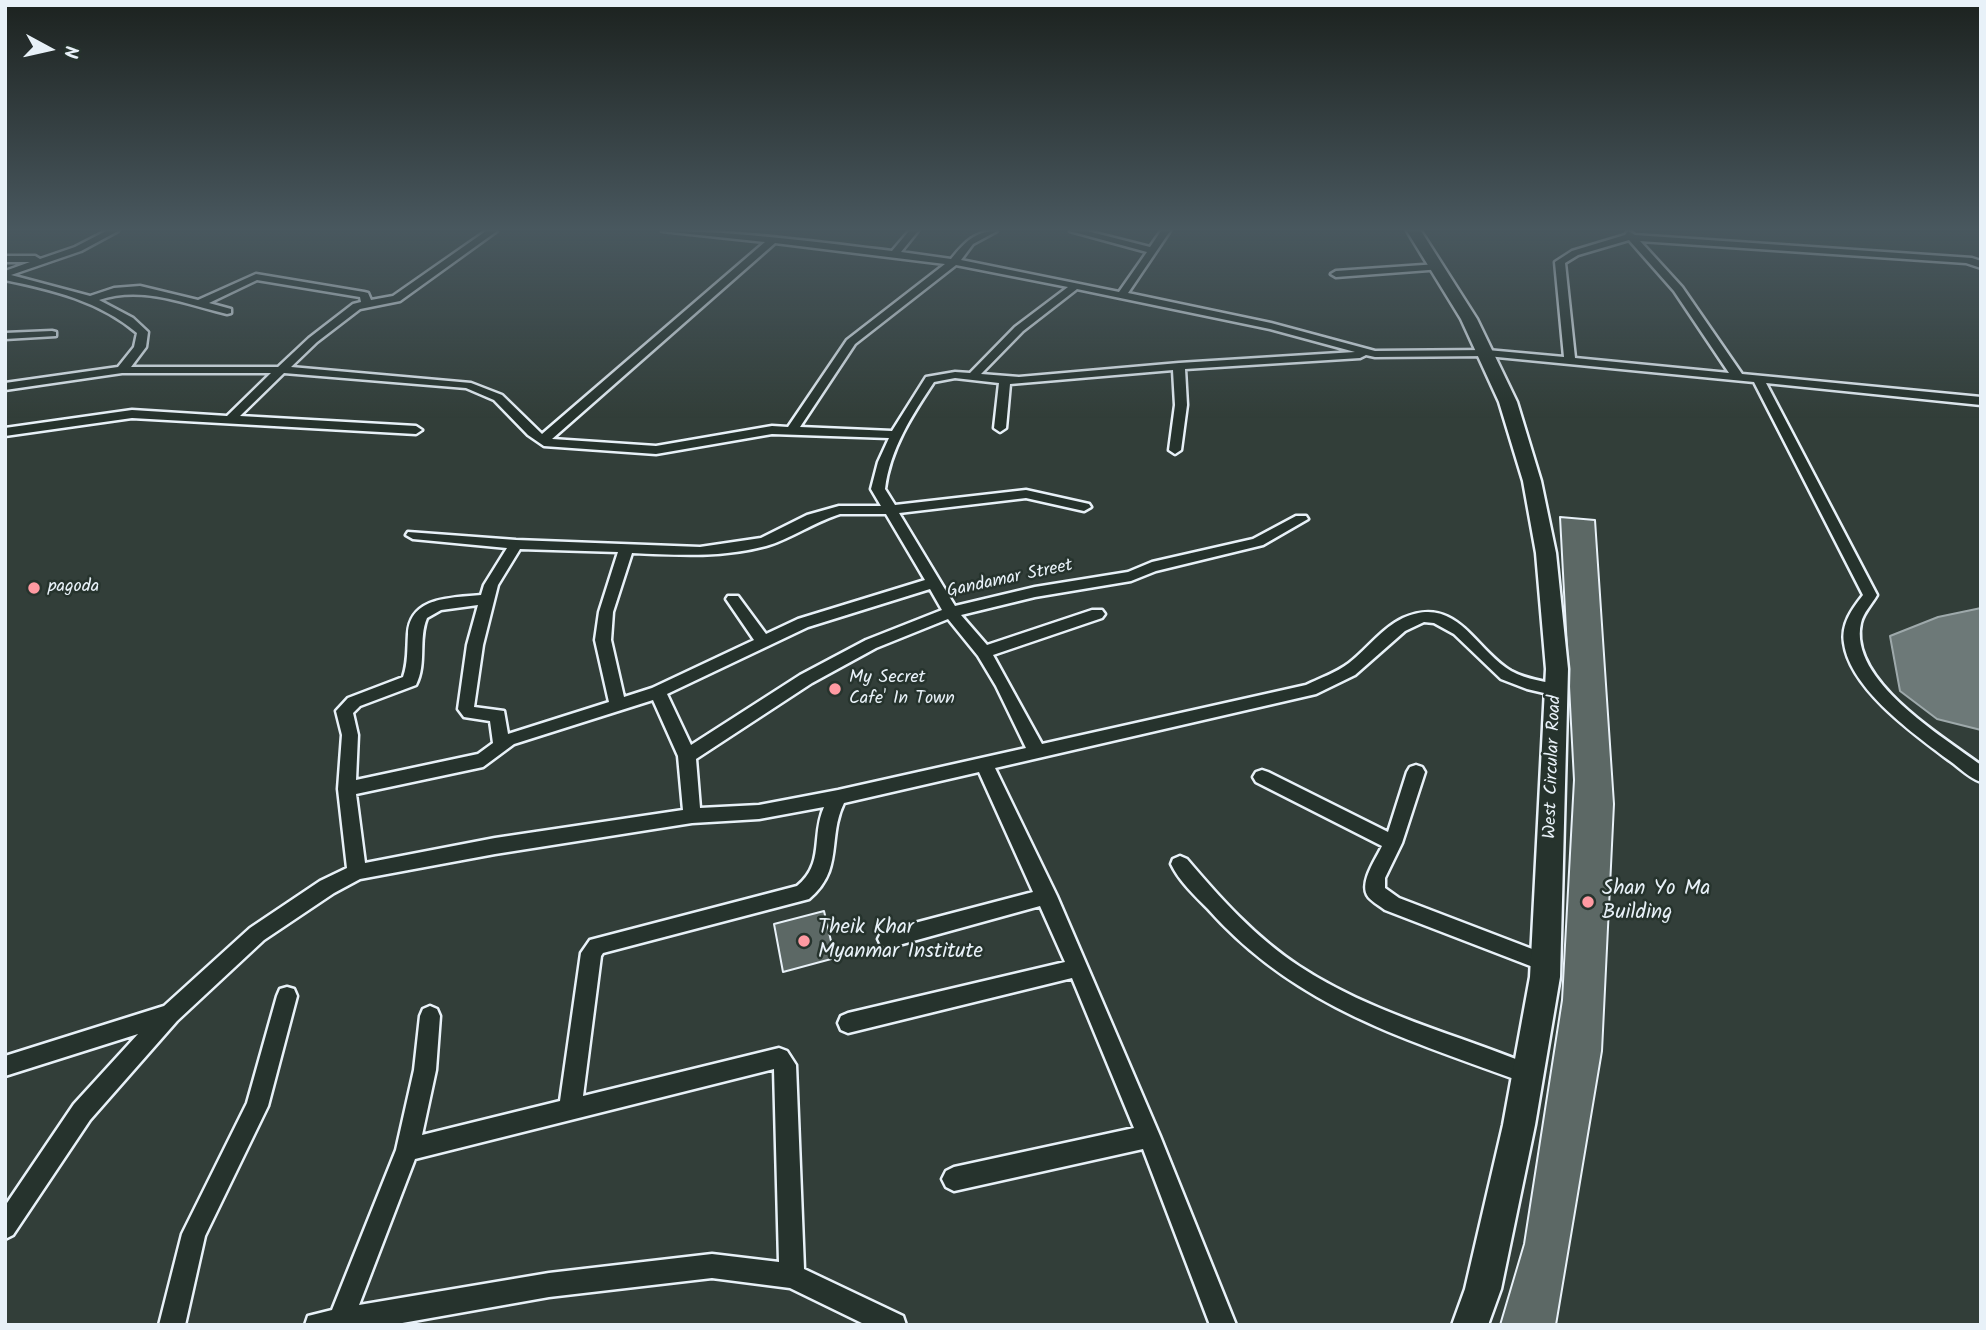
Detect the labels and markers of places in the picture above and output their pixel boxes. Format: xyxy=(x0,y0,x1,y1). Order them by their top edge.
place label: pagoda xyxy=(48,577,99,599)
marker: pagoda xyxy=(26,580,42,596)
place label: My Secret Cafe' In Town xyxy=(849,668,955,710)
marker: My Secret Cafe' In Town xyxy=(827,681,843,697)
place label: Shan Yo Ma Building xyxy=(1602,877,1710,927)
marker: Shan Yo Ma Building xyxy=(1580,894,1596,910)
place label: Theik Khar Myanmar Institute xyxy=(818,916,983,966)
marker: Theik Khar Myanmar Institute xyxy=(796,933,812,949)

